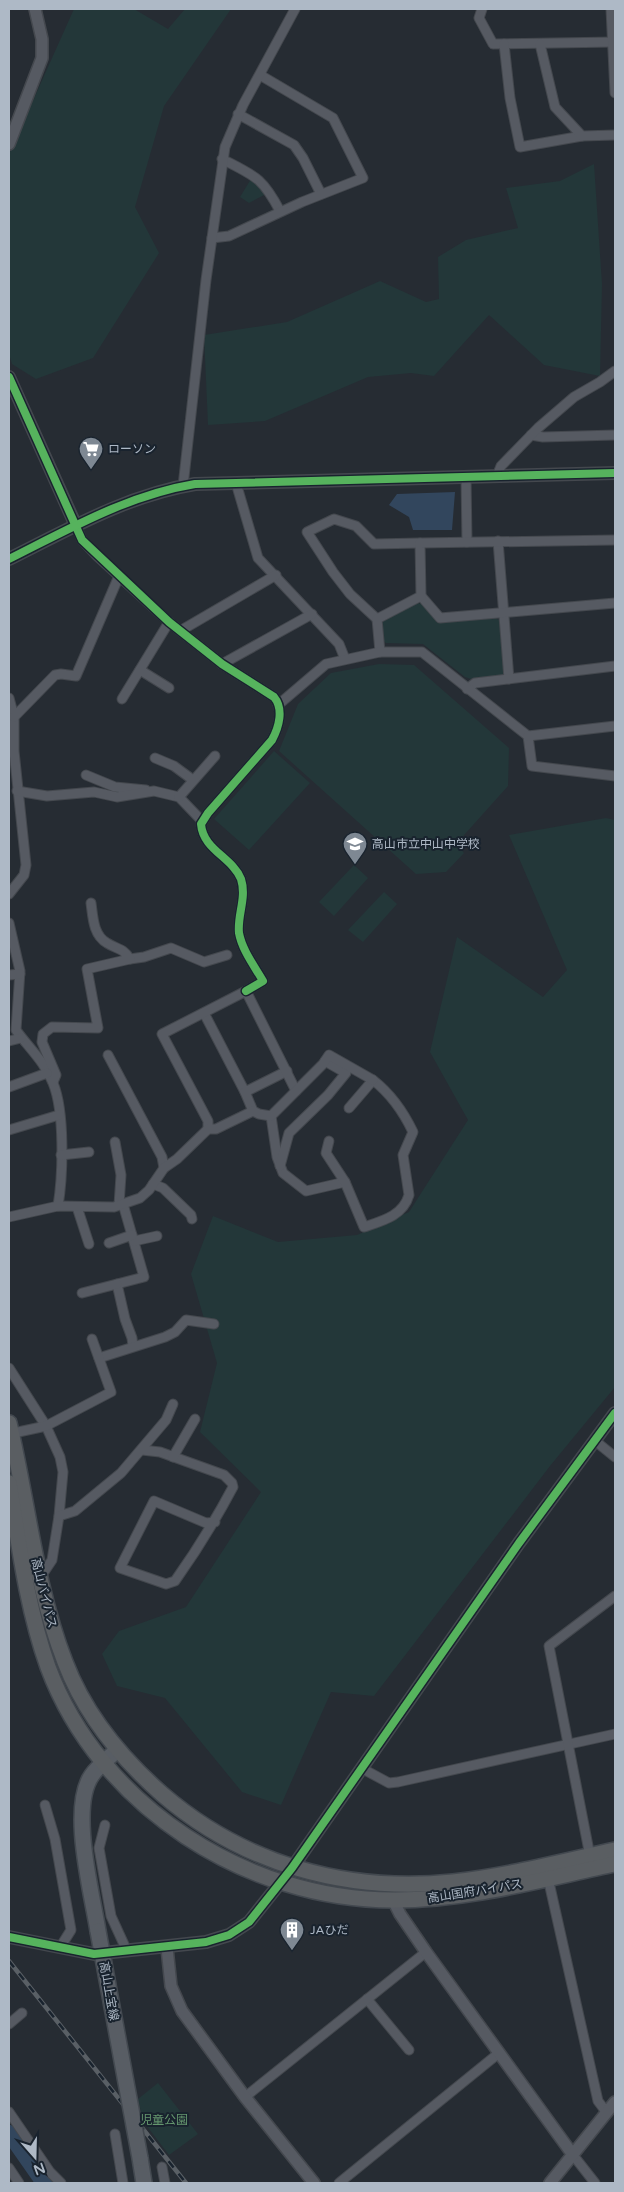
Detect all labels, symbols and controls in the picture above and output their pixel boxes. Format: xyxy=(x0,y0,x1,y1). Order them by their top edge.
supermarket icon: ローソン xyxy=(78,436,104,470)
place label: ローソン xyxy=(108,442,156,456)
school or university icon: 高山市立中山中学校 xyxy=(342,831,368,865)
place label: 高山市立中山中学校 xyxy=(372,837,480,851)
street label: 高山バイパス xyxy=(29,1556,59,1630)
street label: 高山国府バイパス xyxy=(427,1877,523,1905)
building icon: JAひだ xyxy=(279,1917,305,1951)
place label: JAひだ xyxy=(310,1923,349,1937)
street label: 高山上宝線 xyxy=(97,1960,121,2022)
park label: 児童公園 xyxy=(140,2113,188,2127)
north arrow xyxy=(10,2132,60,2182)
text: N xyxy=(31,2159,47,2179)

